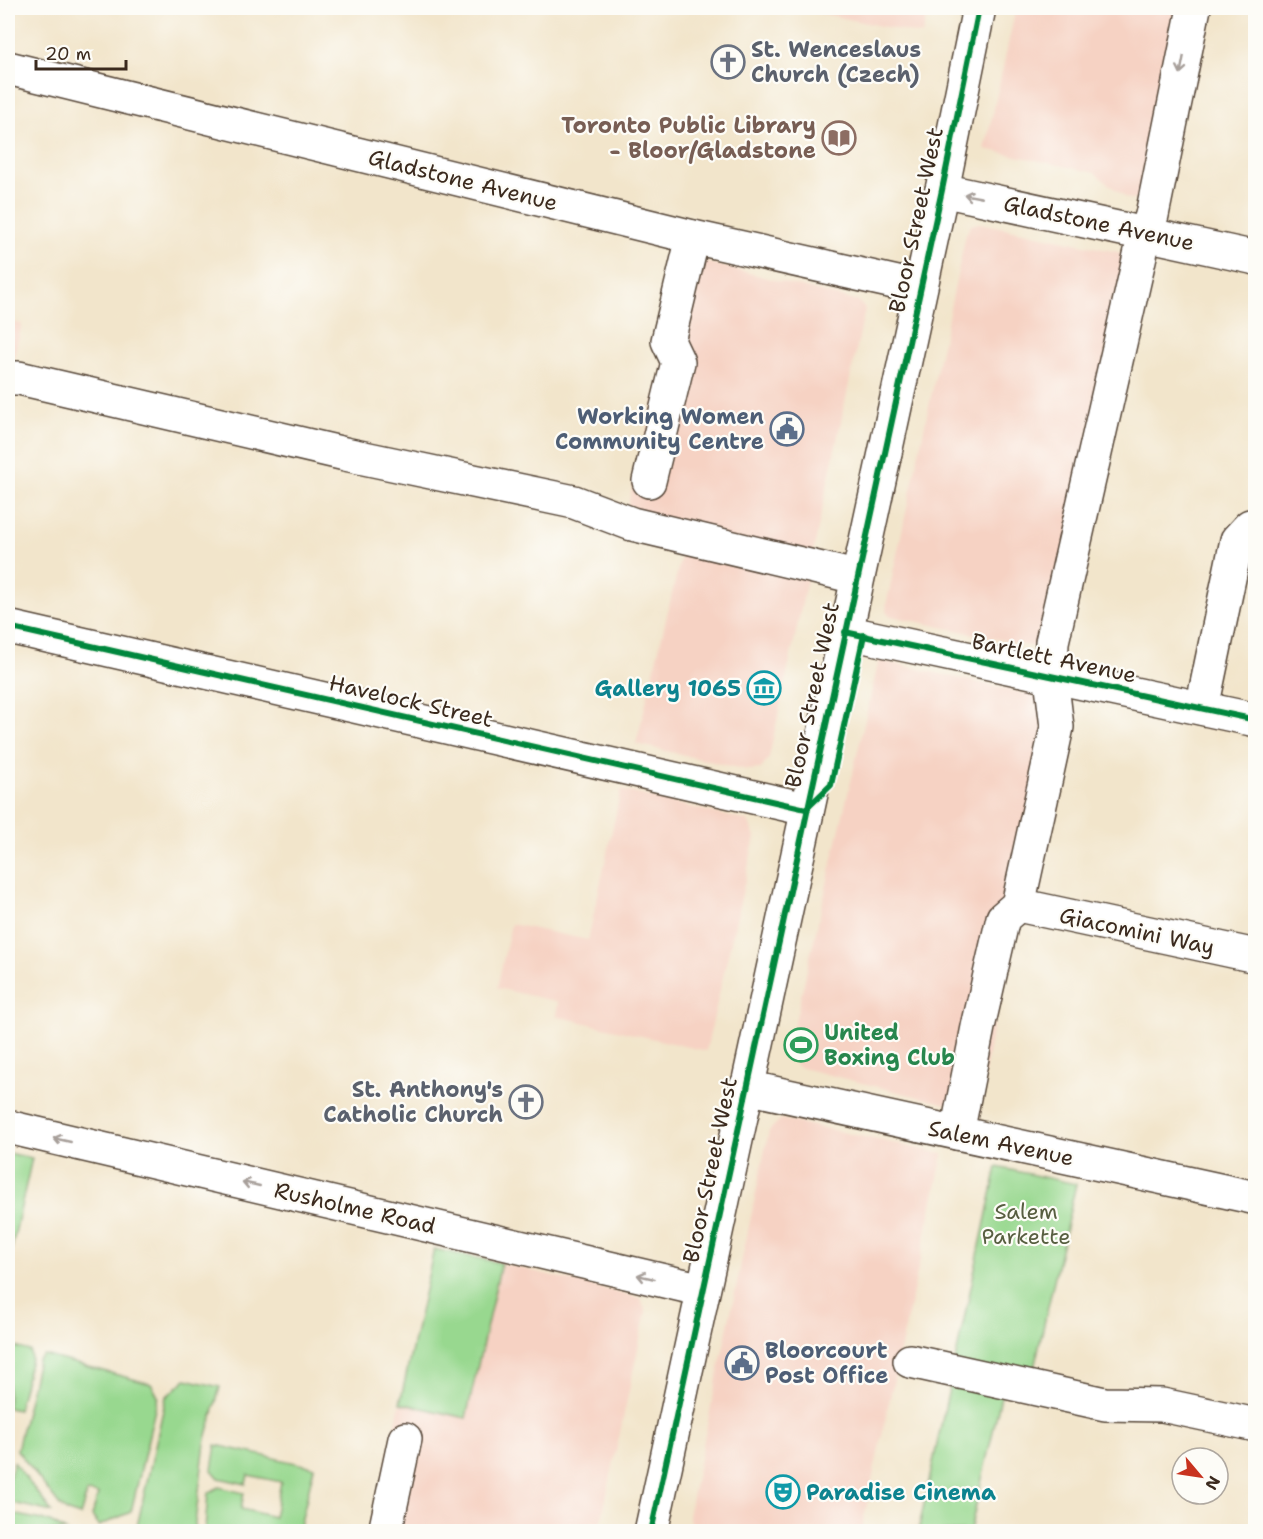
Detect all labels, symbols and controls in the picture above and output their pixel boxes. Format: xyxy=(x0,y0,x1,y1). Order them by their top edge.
scale bar xyxy=(36,33,126,71)
place label: St. Wenceslaus Church (Czech) xyxy=(751,35,921,89)
text: 20 m xyxy=(45,42,91,66)
church icon: St. Wenceslaus Church (Czech) xyxy=(710,44,746,80)
one-way arrow xyxy=(1176,55,1187,74)
place label: Toronto Public Library - Bloor/Gladstone xyxy=(561,111,816,165)
library icon: Toronto Public Library - Bloor/Gladstone xyxy=(821,120,857,156)
street label: Bloor Street West xyxy=(882,125,950,315)
street label: Gladstone Avenue xyxy=(365,142,561,218)
street label: Gladstone Avenue xyxy=(1001,189,1197,257)
one-way arrow xyxy=(963,190,983,201)
place label: Working Women Community Centre xyxy=(555,402,764,456)
public building icon: Working Women Community Centre xyxy=(769,411,805,447)
street label: Bloor Street West xyxy=(778,600,846,790)
street label: Bartlett Avenue xyxy=(969,626,1139,690)
street label: Havelock Street xyxy=(326,668,496,734)
museum icon: Gallery 1065 xyxy=(746,670,782,706)
place label: Gallery 1065 xyxy=(595,674,741,703)
street label: Giacomini Way xyxy=(1057,900,1217,962)
place label: United Boxing Club xyxy=(824,1018,955,1072)
sports icon: United Boxing Club xyxy=(783,1027,819,1063)
place label: St. Anthony's Catholic Church xyxy=(323,1075,503,1129)
street label: Bloor Street West xyxy=(676,1075,744,1265)
church icon: St. Anthony's Catholic Church xyxy=(508,1084,544,1120)
street label: Salem Avenue xyxy=(925,1113,1077,1173)
one-way arrow xyxy=(52,1133,71,1145)
street label: Rusholme Road xyxy=(271,1175,439,1241)
one-way arrow xyxy=(242,1178,262,1189)
park label: Salem Parkette xyxy=(981,1197,1071,1251)
one-way arrow xyxy=(636,1270,655,1282)
place label: Bloorcourt Post Office xyxy=(765,1336,888,1390)
public building icon: Bloorcourt Post Office xyxy=(724,1345,760,1381)
north arrow xyxy=(1170,1446,1230,1506)
text: N xyxy=(1200,1472,1225,1494)
theatre icon: Paradise Cinema xyxy=(765,1474,801,1510)
place label: Paradise Cinema xyxy=(806,1478,996,1507)

